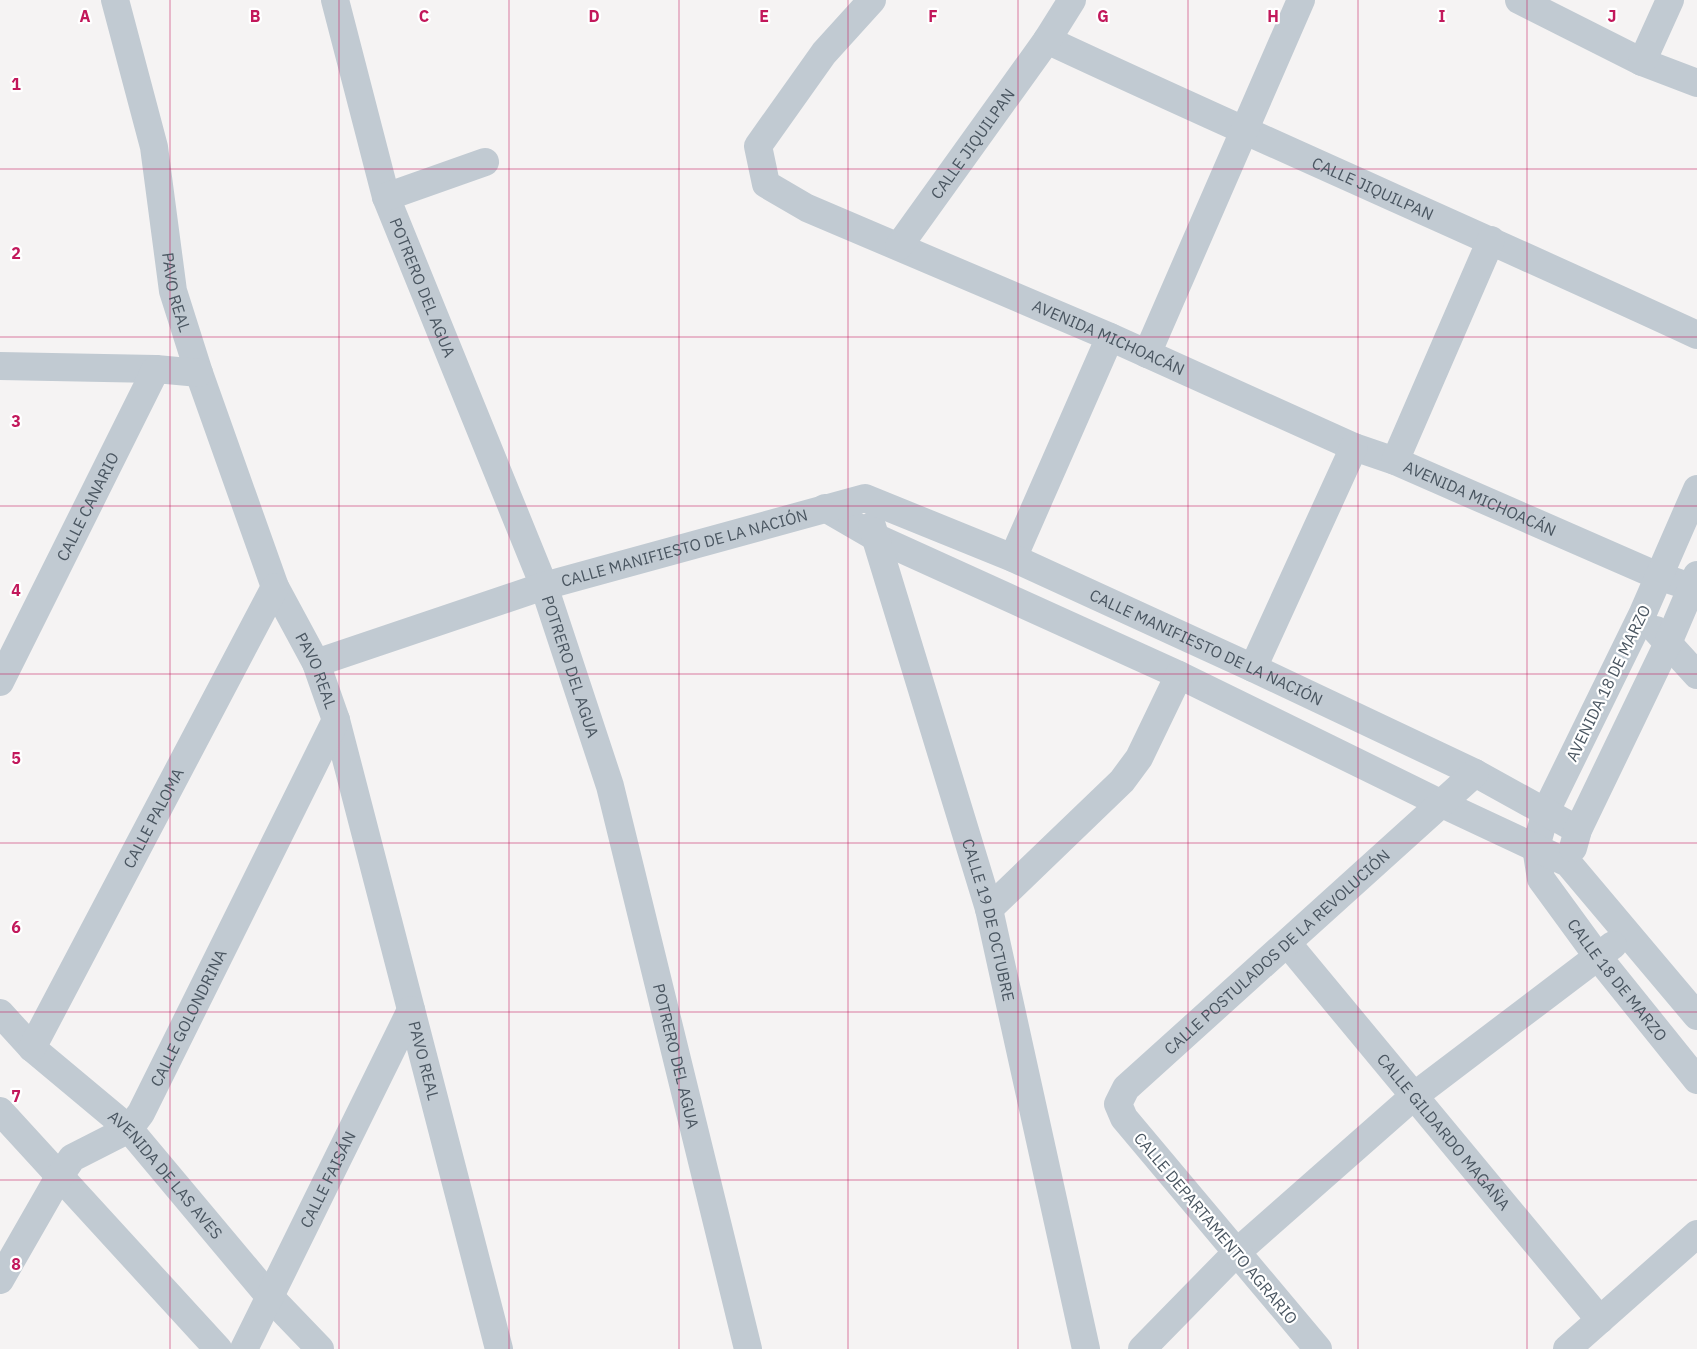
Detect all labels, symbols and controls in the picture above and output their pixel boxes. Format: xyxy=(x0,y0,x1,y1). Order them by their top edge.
text: A xyxy=(80,6,91,26)
text: B xyxy=(250,6,261,26)
text: C xyxy=(419,6,429,26)
text: D xyxy=(588,6,600,26)
text: E xyxy=(759,6,769,26)
text: F xyxy=(928,6,938,26)
text: G xyxy=(1097,6,1109,26)
text: H xyxy=(1267,6,1279,26)
text: I xyxy=(1439,6,1446,26)
text: J xyxy=(1608,6,1616,26)
text: 1 xyxy=(11,74,21,94)
street label: CALLE JIQUILPAN xyxy=(926,85,1019,203)
street label: CALLE JIQUILPAN xyxy=(1309,152,1437,224)
street label: POTRERO DEL AGUA xyxy=(385,215,460,360)
text: 2 xyxy=(11,243,21,263)
street label: PAVO REAL xyxy=(158,251,195,334)
street label: AVENIDA MICHOACÁN xyxy=(1029,295,1188,379)
text: 3 xyxy=(11,411,21,431)
street label: CALLE CANARIO xyxy=(52,449,123,564)
street label: AVENIDA MICHOACÁN xyxy=(1401,456,1559,540)
street label: CALLE MANIFIESTO DE LA NACIÓN xyxy=(559,504,810,591)
text: 4 xyxy=(11,580,21,600)
street label: CALLE MANIFIESTO DE LA NACIÓN xyxy=(1087,585,1326,710)
street label: POTRERO DEL AGUA xyxy=(538,593,603,740)
street label: AVENIDA 18 DE MARZO xyxy=(1561,601,1655,765)
street label: PAVO REAL xyxy=(291,629,341,711)
text: 5 xyxy=(11,748,21,768)
street label: CALLE PALOMA xyxy=(119,764,188,872)
street label: CALLE 19 DE OCTUBRE xyxy=(958,836,1019,1003)
street label: CALLE POSTULADOS DE LA REVOLUCIÓN xyxy=(1160,845,1394,1059)
street label: CALLE 18 DE MARZO xyxy=(1563,915,1672,1045)
text: 6 xyxy=(11,917,21,937)
street label: CALLE GOLONDRINA xyxy=(146,946,231,1090)
street label: POTRERO DEL AGUA xyxy=(649,981,704,1131)
street label: PAVO REAL xyxy=(404,1019,444,1102)
street label: CALLE GILDARDO MAGAÑA xyxy=(1373,1049,1515,1214)
text: 7 xyxy=(11,1086,21,1106)
street label: AVENIDA DE LAS AVES xyxy=(104,1106,227,1243)
street label: CALLE FAISÁN xyxy=(295,1128,360,1231)
street label: CALLE DEPARTAMENTO AGRARIO xyxy=(1130,1128,1302,1328)
text: 8 xyxy=(11,1254,21,1274)

